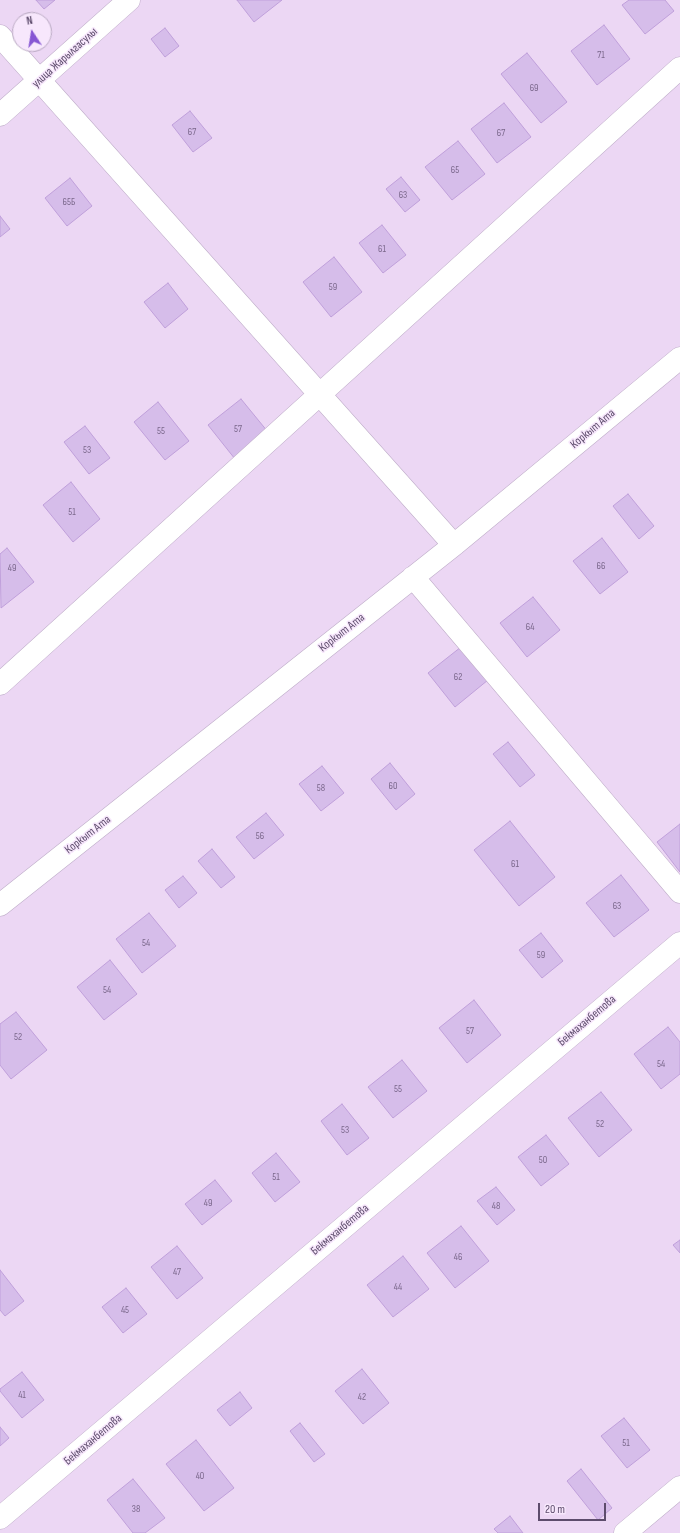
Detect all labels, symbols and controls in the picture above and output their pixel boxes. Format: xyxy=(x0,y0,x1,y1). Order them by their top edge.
north arrow xyxy=(12,12,52,52)
text: N xyxy=(25,14,34,28)
street label: улица Жарылгасулы xyxy=(29,25,101,91)
house number: 71 xyxy=(597,49,605,61)
house number: 69 xyxy=(530,82,538,94)
house number: 67 xyxy=(188,126,196,138)
house number: 67 xyxy=(497,127,505,139)
house number: 65 xyxy=(451,164,459,176)
house number: 63 xyxy=(399,189,407,201)
house number: 65Б xyxy=(63,196,75,208)
house number: 61 xyxy=(378,243,386,255)
house number: 59 xyxy=(329,281,337,293)
street label: Коркыт Ата xyxy=(568,406,618,452)
house number: 57 xyxy=(234,423,242,435)
house number: 55 xyxy=(157,425,165,437)
house number: 53 xyxy=(83,444,91,456)
house number: 51 xyxy=(68,506,76,518)
house number: 66 xyxy=(597,560,605,572)
house number: 49 xyxy=(8,562,16,574)
street label: Коркыт Ата xyxy=(316,611,368,655)
house number: 64 xyxy=(526,621,534,633)
house number: 62 xyxy=(454,671,462,683)
house number: 60 xyxy=(389,780,397,792)
house number: 58 xyxy=(317,782,325,794)
street label: Коркыт Ата xyxy=(62,813,114,857)
house number: 56 xyxy=(256,830,264,842)
house number: 61 xyxy=(511,858,519,870)
house number: 63 xyxy=(613,900,621,912)
house number: 54 xyxy=(142,937,150,949)
house number: 59 xyxy=(537,949,545,961)
house number: 54 xyxy=(103,984,111,996)
street label: Бекмаханбетова xyxy=(555,993,619,1049)
house number: 57 xyxy=(466,1025,474,1037)
house number: 52 xyxy=(14,1031,22,1043)
house number: 54 xyxy=(657,1058,665,1070)
house number: 55 xyxy=(394,1083,402,1095)
house number: 52 xyxy=(596,1118,604,1130)
house number: 53 xyxy=(341,1124,349,1136)
house number: 50 xyxy=(539,1154,547,1166)
house number: 51 xyxy=(272,1171,280,1183)
house number: 49 xyxy=(204,1197,212,1209)
house number: 48 xyxy=(492,1200,500,1212)
street label: Бекмаханбетова xyxy=(308,1202,372,1258)
house number: 46 xyxy=(454,1251,462,1263)
house number: 47 xyxy=(173,1266,181,1278)
house number: 44 xyxy=(394,1281,402,1293)
house number: 45 xyxy=(121,1304,129,1316)
house number: 41 xyxy=(18,1389,26,1401)
house number: 42 xyxy=(358,1391,366,1403)
street label: Бекмаханбетова xyxy=(61,1412,125,1468)
house number: 51 xyxy=(622,1437,630,1449)
house number: 40 xyxy=(196,1470,204,1482)
scale bar xyxy=(540,1495,608,1521)
text: 20 m xyxy=(545,1502,565,1517)
house number: 38 xyxy=(132,1503,140,1515)

